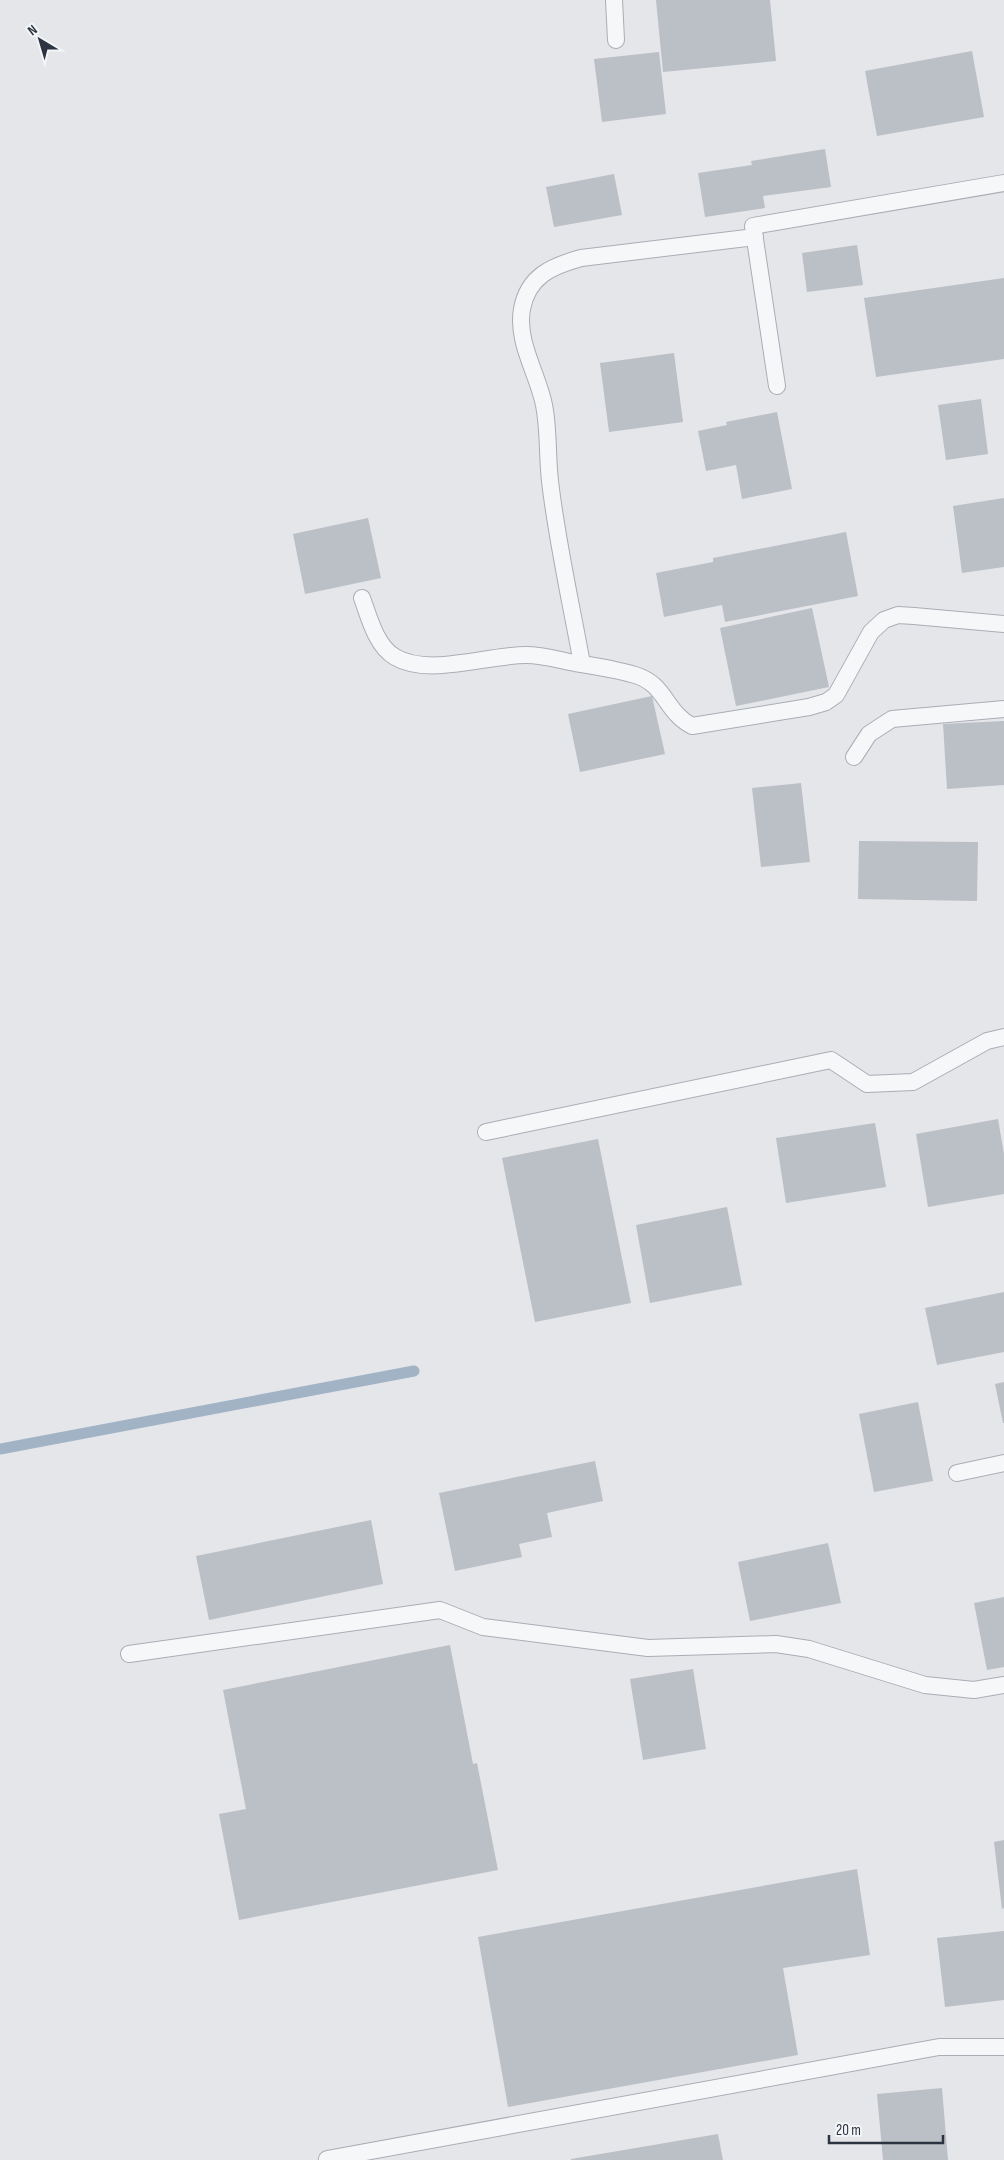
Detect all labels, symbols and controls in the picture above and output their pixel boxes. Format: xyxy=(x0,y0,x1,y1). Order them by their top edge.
north arrow xyxy=(15,15,65,65)
text: N xyxy=(24,21,40,39)
scale bar xyxy=(829,2112,943,2144)
text: 20 m xyxy=(836,2121,861,2140)

